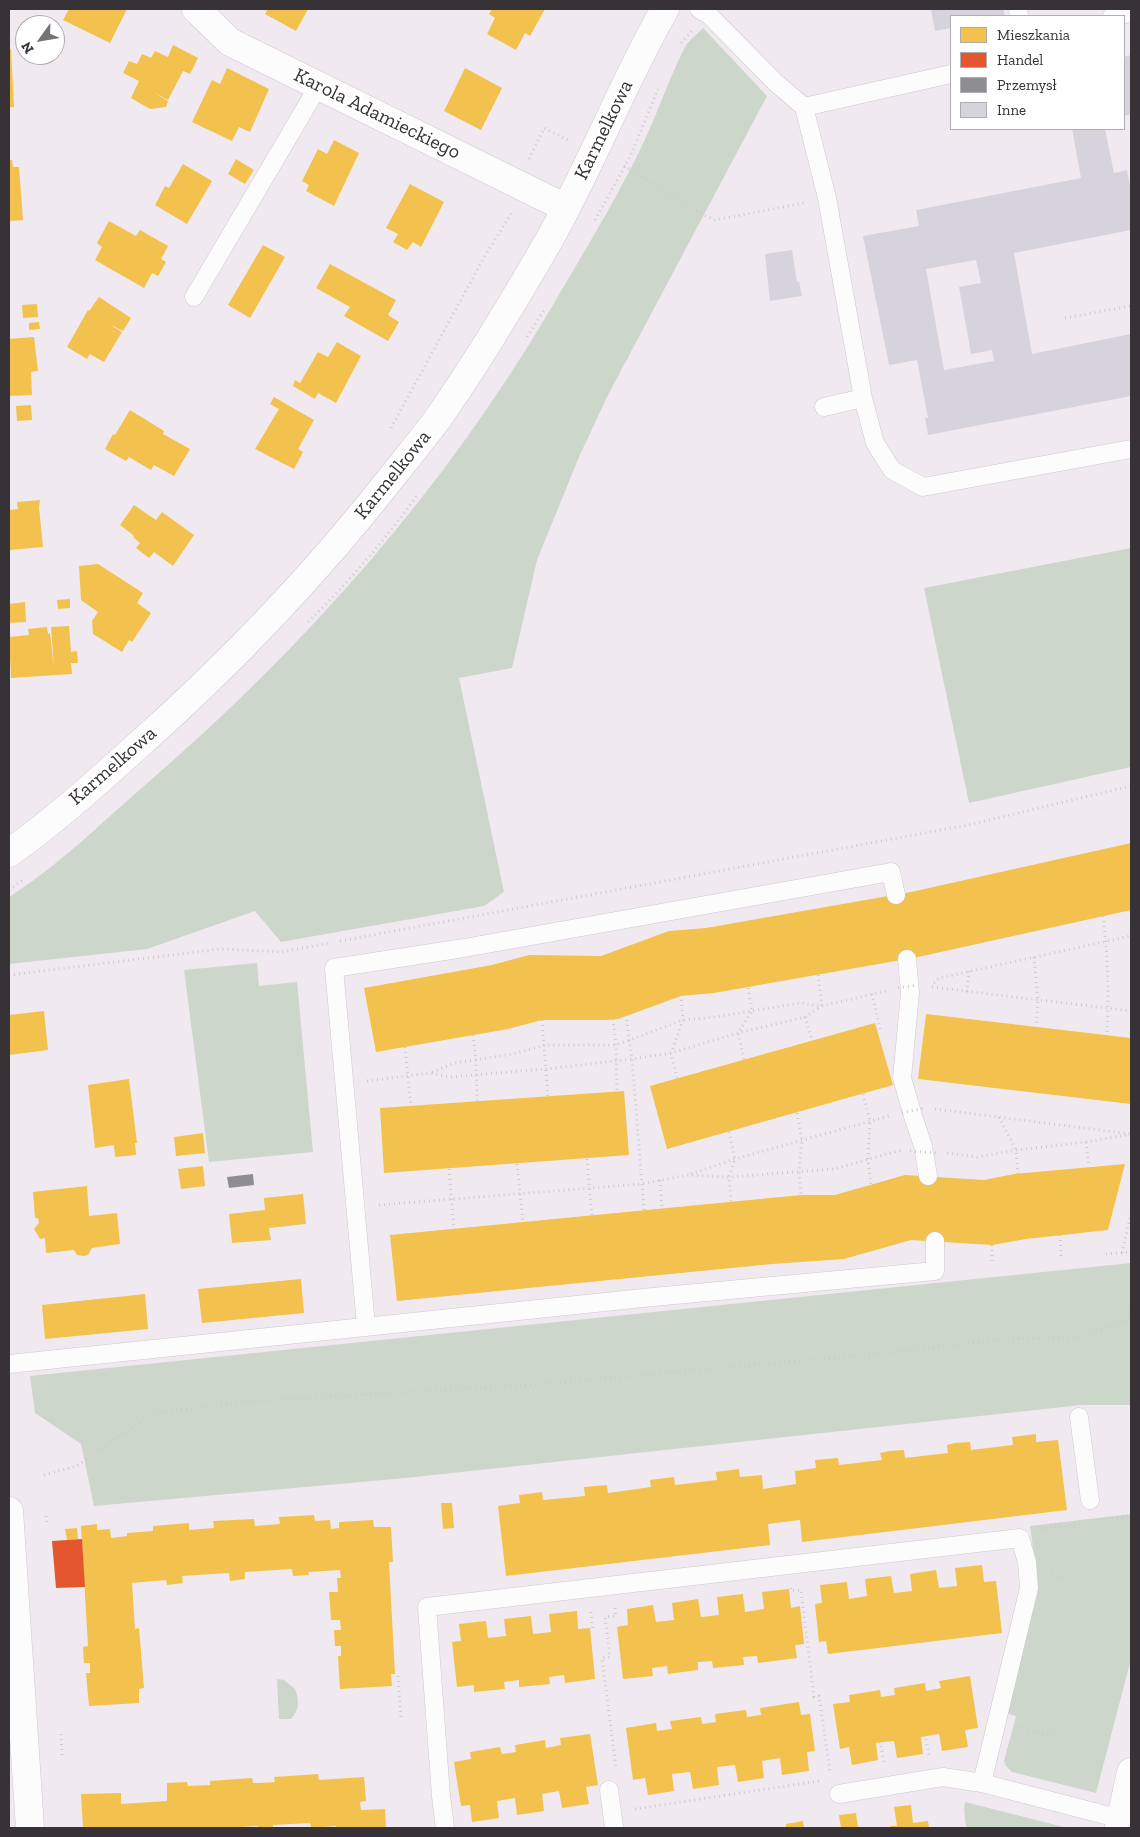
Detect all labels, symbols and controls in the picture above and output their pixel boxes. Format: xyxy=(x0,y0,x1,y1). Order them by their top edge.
north arrow xyxy=(15,15,65,65)
legend xyxy=(950,15,1125,130)
text: Mieszkania xyxy=(997,26,1070,44)
text: N xyxy=(18,39,38,57)
text: Handel xyxy=(997,51,1043,69)
street label: Karola Adamieckiego xyxy=(290,63,464,165)
street label: Karmelkowa xyxy=(570,76,638,184)
text: Przemysł xyxy=(997,76,1057,94)
text: Inne xyxy=(997,101,1026,119)
street label: Karmelkowa xyxy=(350,425,436,525)
street label: Karmelkowa xyxy=(64,722,162,810)

